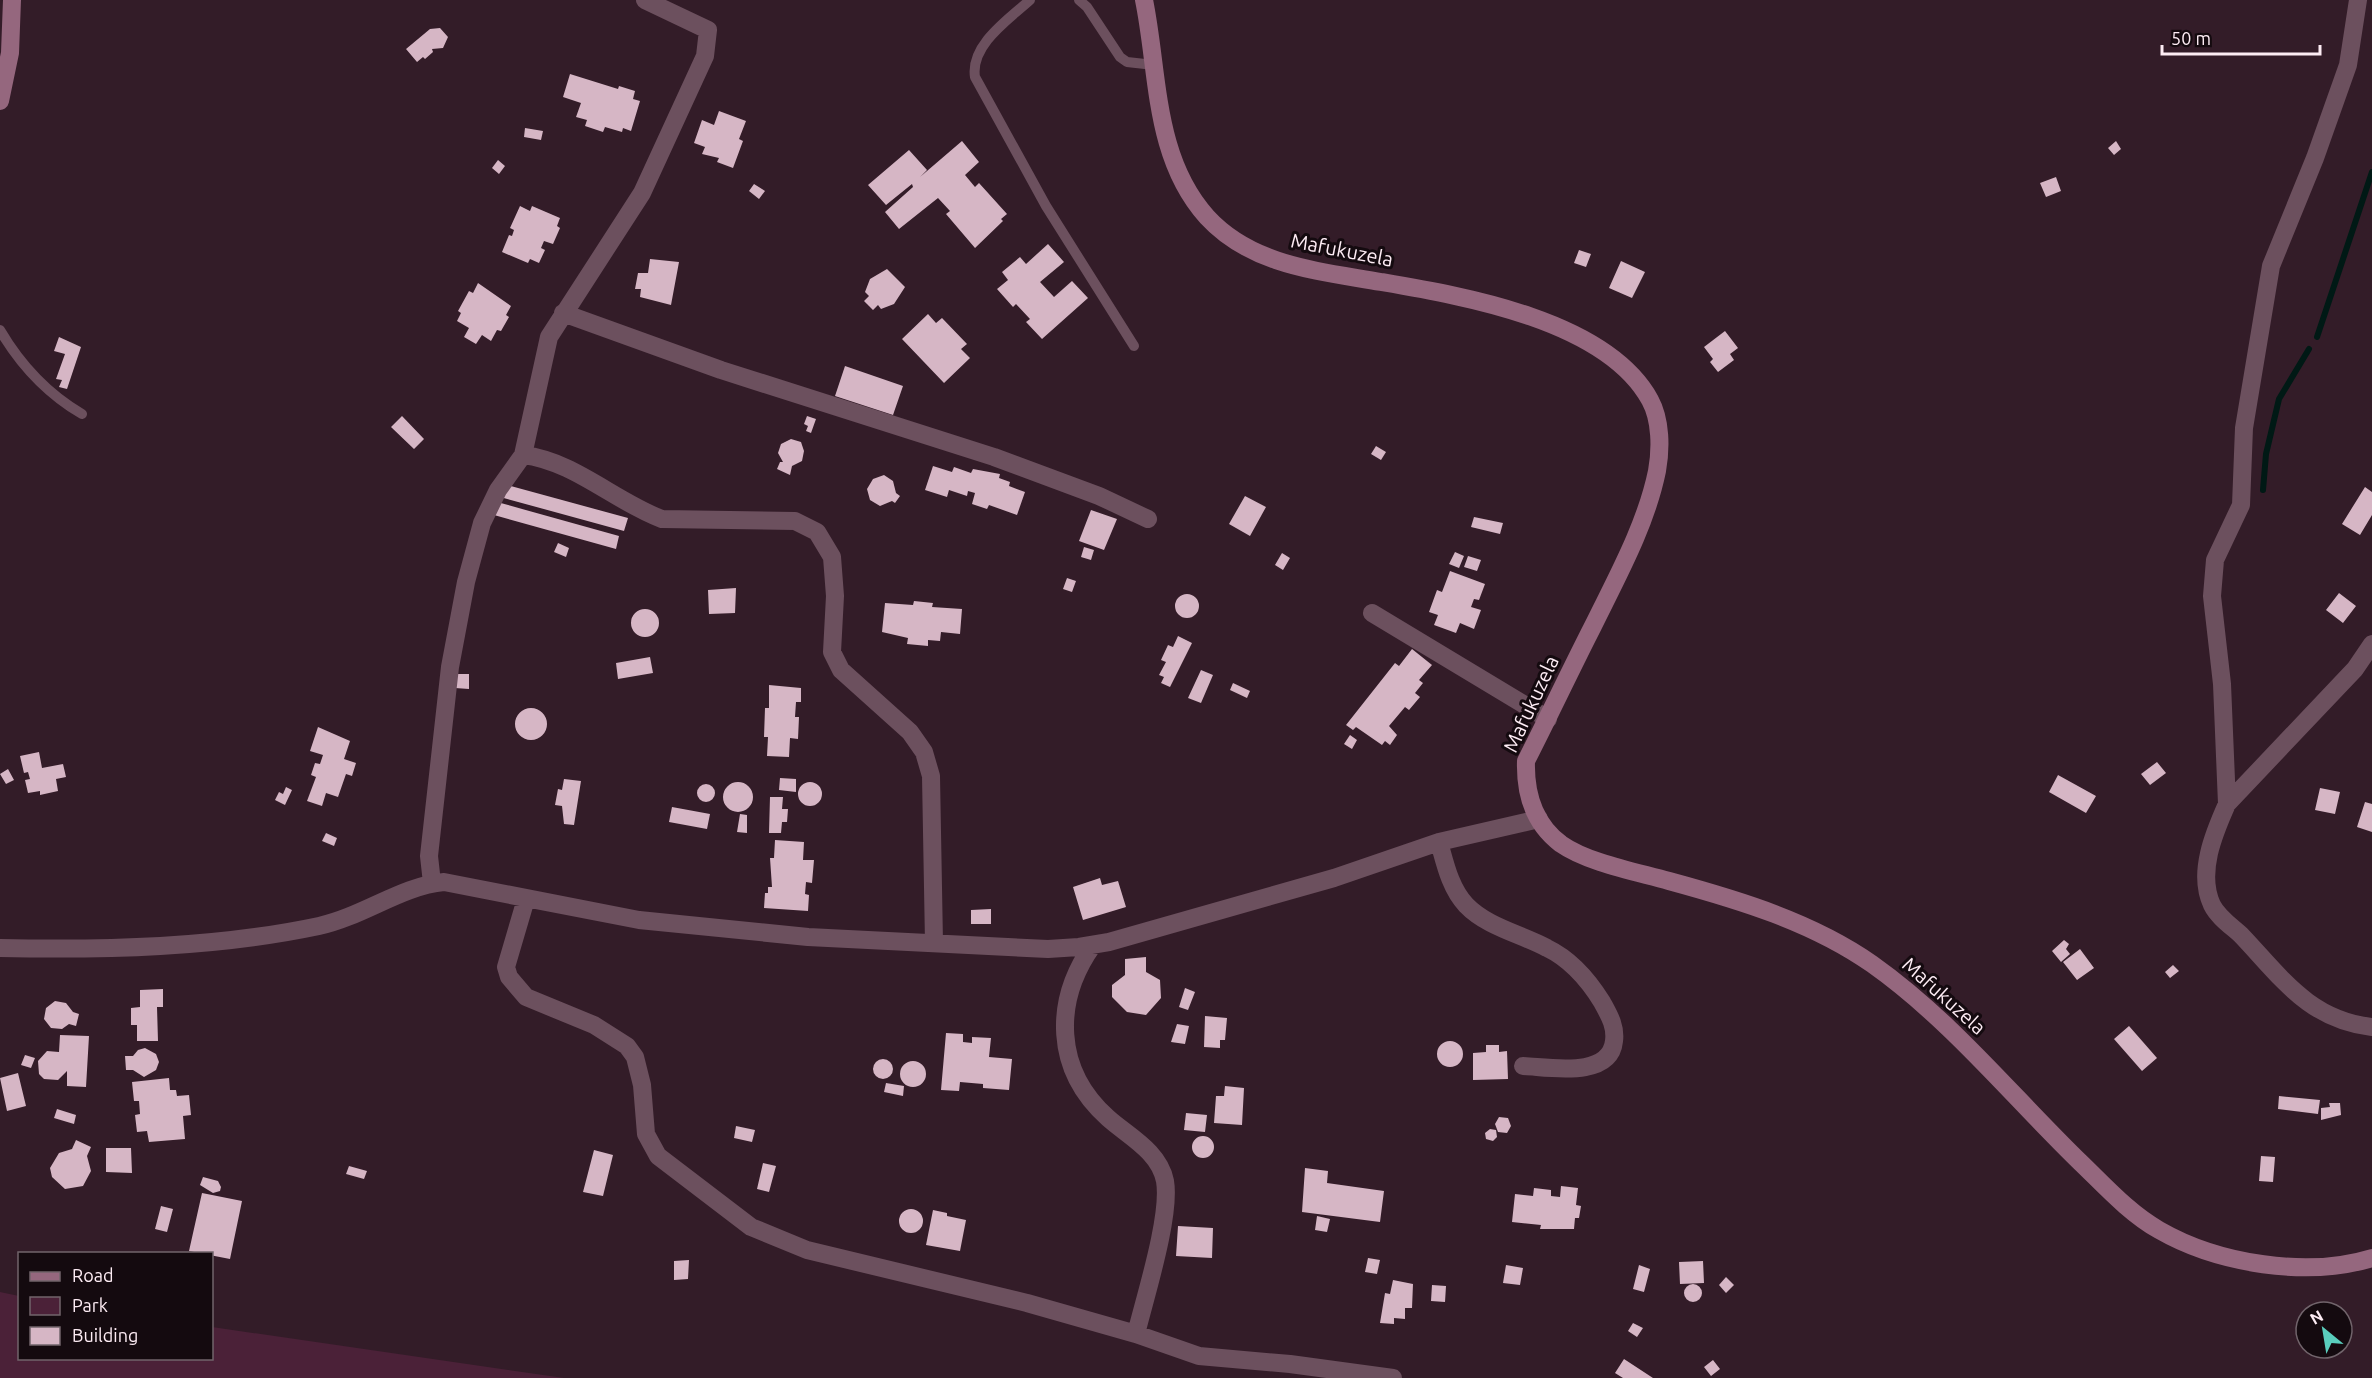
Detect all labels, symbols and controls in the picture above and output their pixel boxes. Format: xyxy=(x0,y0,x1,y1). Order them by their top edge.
scale bar xyxy=(2162,18,2320,56)
text: 50 m xyxy=(2171,28,2211,48)
street label: Mafukuzela xyxy=(1289,228,1395,271)
street label: Mafukuzela xyxy=(1498,652,1563,756)
street label: Mafukuzela xyxy=(1898,952,1991,1039)
legend xyxy=(18,1252,213,1360)
text: Road xyxy=(72,1265,114,1285)
text: Park xyxy=(72,1295,108,1315)
north arrow xyxy=(2294,1300,2354,1360)
text: N xyxy=(2307,1306,2326,1328)
text: Building xyxy=(72,1325,138,1345)

